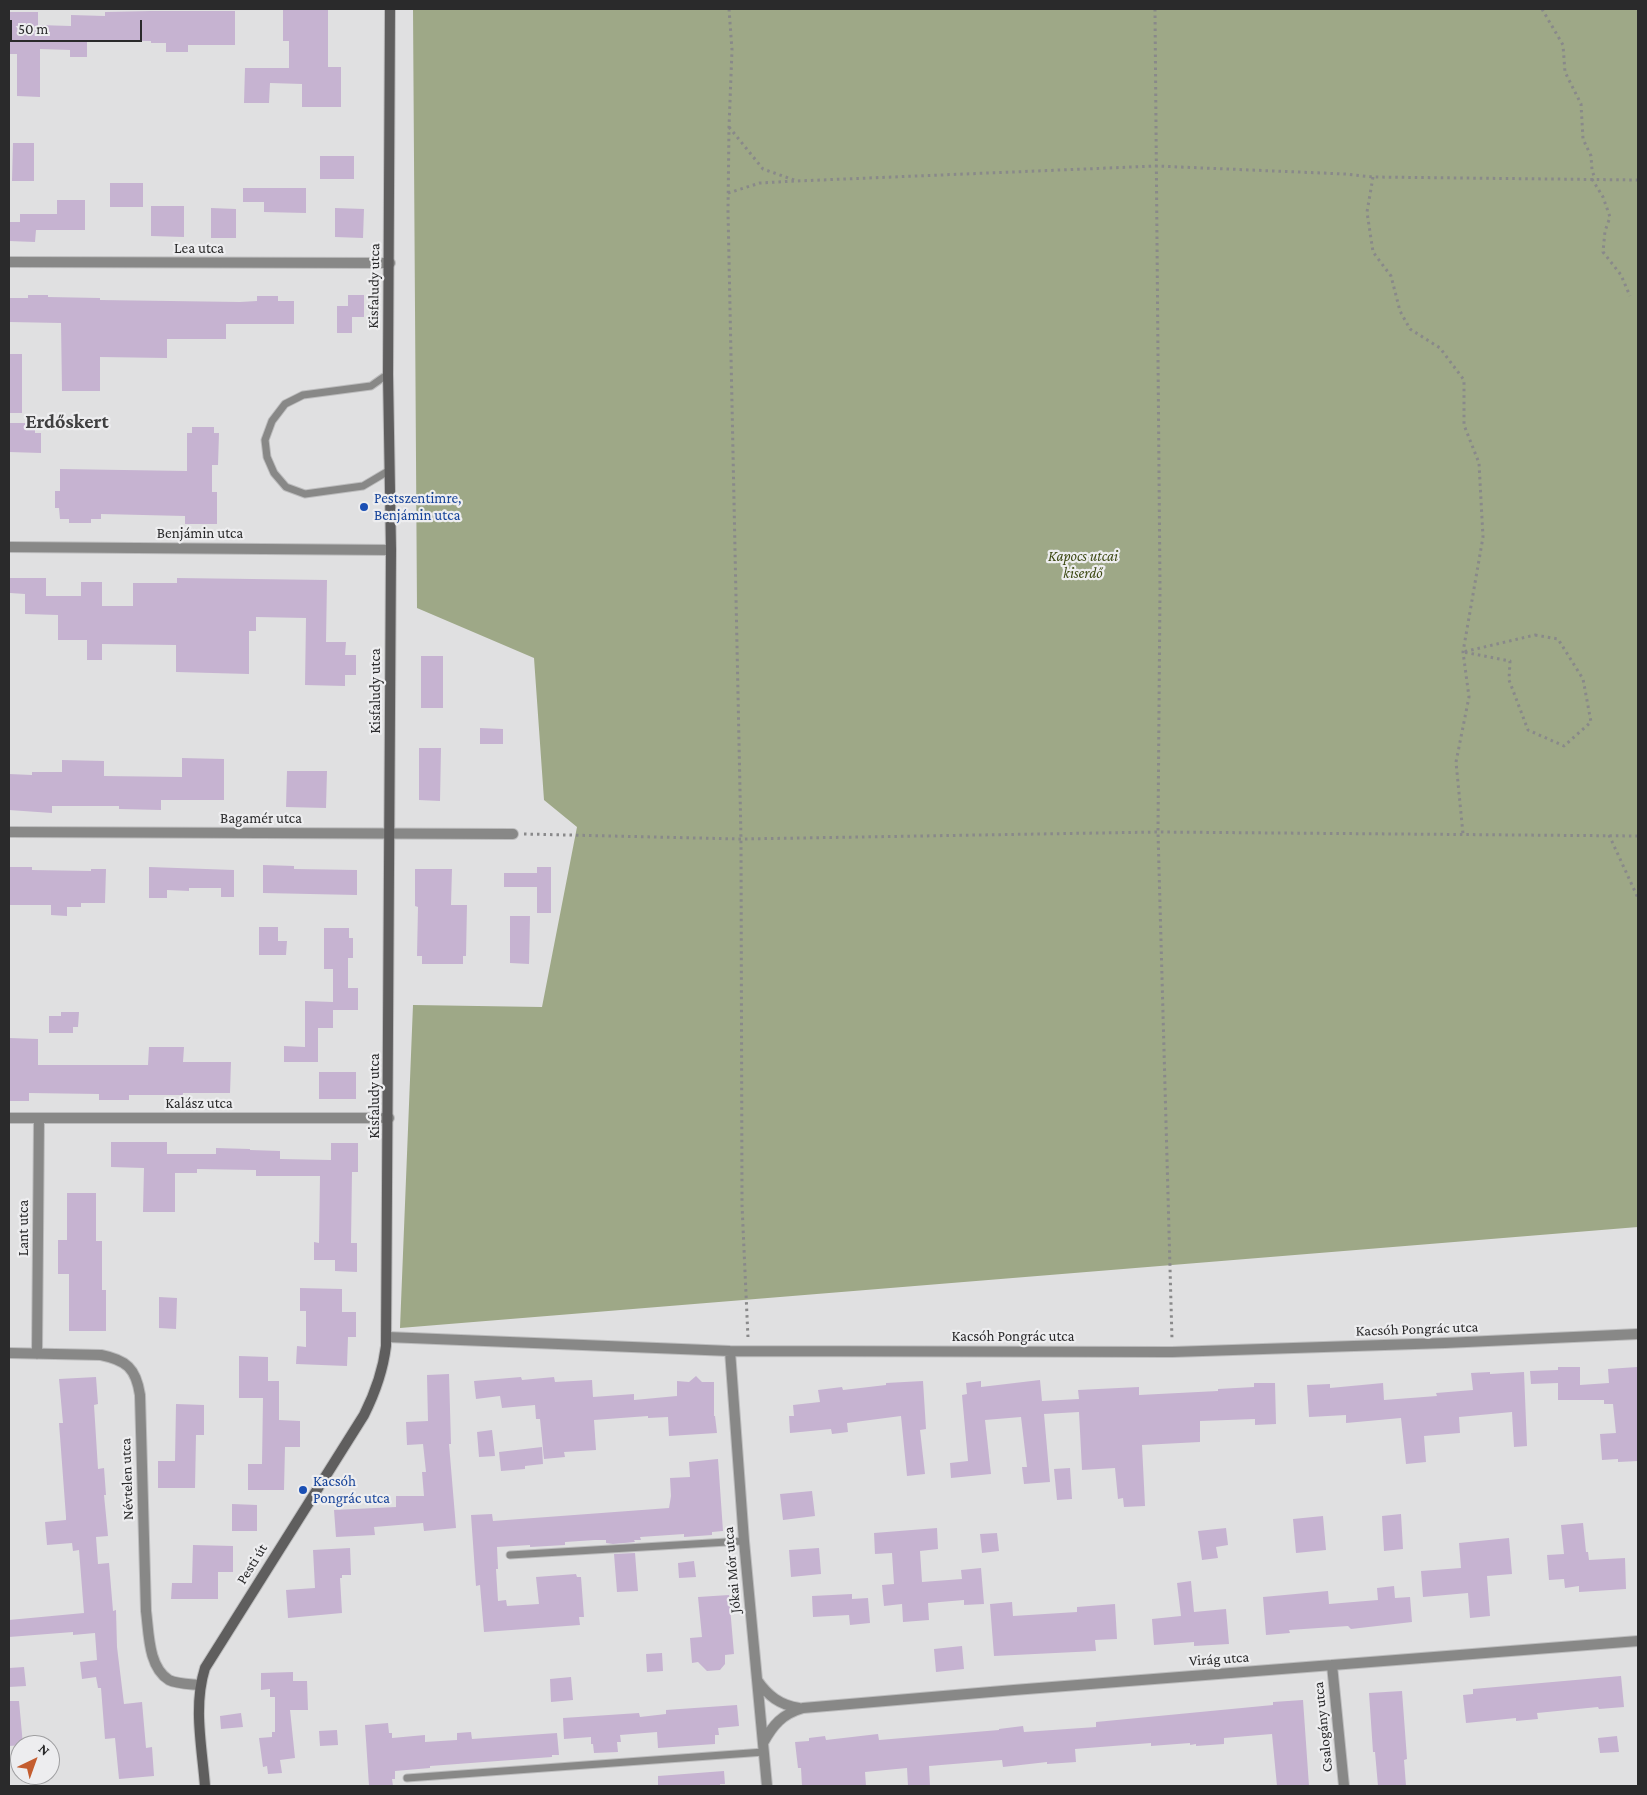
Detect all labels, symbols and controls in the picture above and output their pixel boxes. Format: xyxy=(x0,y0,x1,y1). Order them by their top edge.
scale bar xyxy=(12,10,145,42)
text: 50 m xyxy=(18,21,48,37)
street label: Lea utca xyxy=(174,239,224,257)
street label: Kisfaludy utca xyxy=(364,243,384,329)
district label: Erdőskert xyxy=(25,410,109,434)
place label: Pestszentimre, Benjámin utca xyxy=(374,489,461,524)
marker: Pestszentimre, Benjámin utca xyxy=(358,501,370,513)
street label: Benjámin utca xyxy=(157,524,243,542)
park label: Kapocs utcai kiserdő xyxy=(1048,547,1118,582)
street label: Kisfaludy utca xyxy=(366,648,384,734)
street label: Bagamér utca xyxy=(220,809,302,827)
street label: Kisfaludy utca xyxy=(365,1053,383,1139)
street label: Kalász utca xyxy=(165,1094,233,1112)
street label: Lant utca xyxy=(14,1200,32,1256)
street label: Kacsóh Pongrác utca xyxy=(1355,1318,1479,1340)
street label: Kacsóh Pongrác utca xyxy=(952,1327,1074,1345)
street label: Névtelen utca xyxy=(117,1438,137,1520)
place label: Kacsóh Pongrác utca xyxy=(313,1472,390,1507)
marker: Kacsóh Pongrác utca xyxy=(297,1484,309,1496)
street label: Jókai Mór utca xyxy=(719,1526,745,1614)
street label: Pesti út xyxy=(233,1540,271,1588)
street label: Virág utca xyxy=(1188,1648,1250,1670)
street label: Csalogány utca xyxy=(1309,1681,1337,1773)
north arrow xyxy=(10,1735,60,1785)
text: N xyxy=(35,1740,53,1759)

